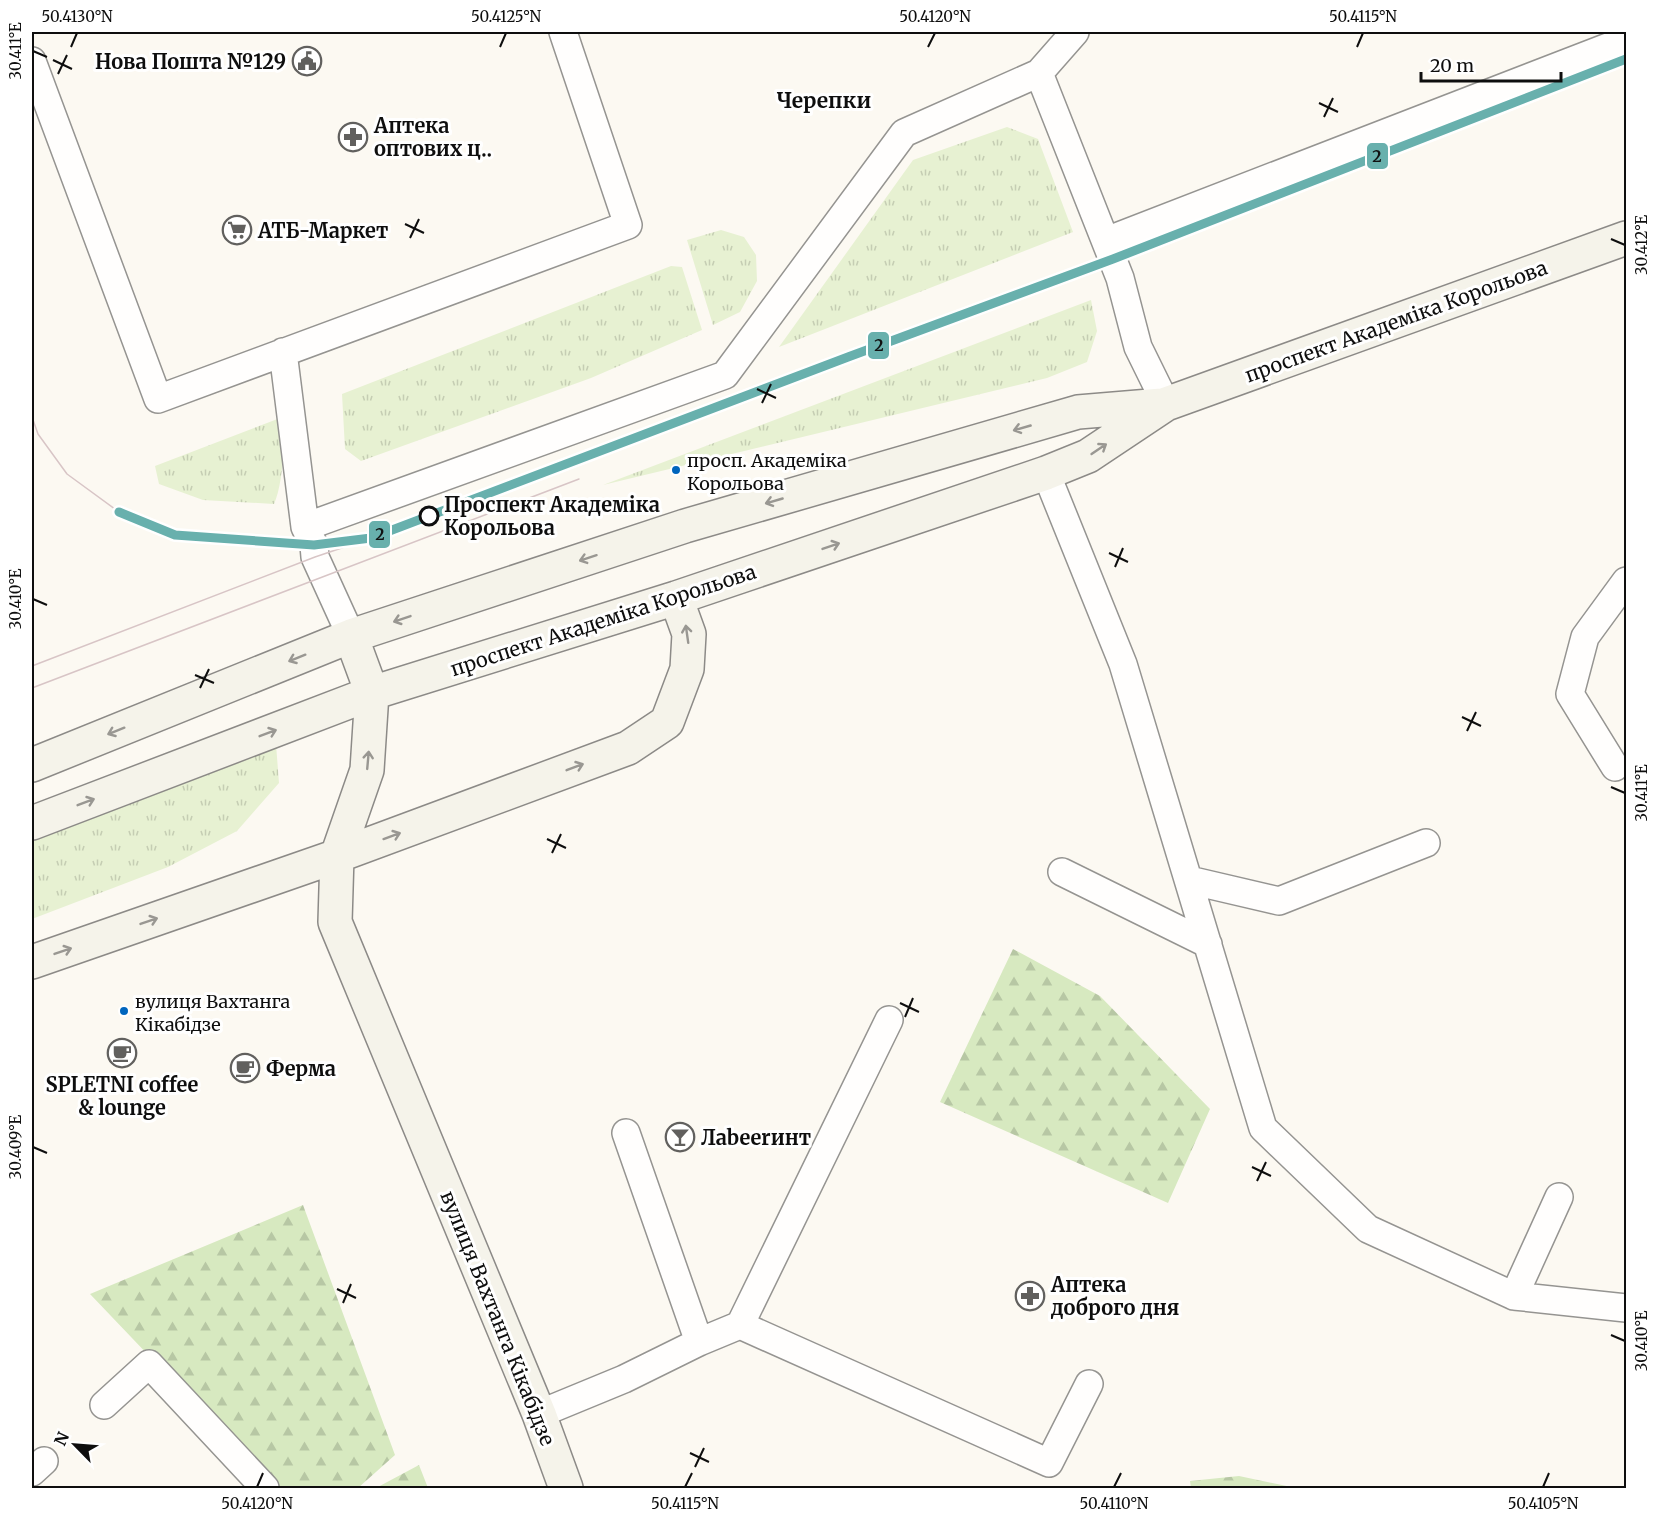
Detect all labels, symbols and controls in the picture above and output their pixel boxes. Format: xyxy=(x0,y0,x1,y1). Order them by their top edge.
text: 50.4130°N xyxy=(41,7,113,26)
text: 50.4125°N xyxy=(471,7,542,26)
text: 50.4120°N xyxy=(899,7,971,26)
text: 50.4115°N xyxy=(1329,7,1397,26)
text: 30.411°E xyxy=(6,22,25,79)
public building icon: Нова Пошта №129 xyxy=(291,45,323,77)
scale bar xyxy=(1421,45,1560,83)
place label: Нова Пошта №129 xyxy=(95,49,286,74)
text: 20 m xyxy=(1430,54,1474,77)
district label: Черепки xyxy=(777,87,871,114)
place label: Аптека оптових ц‥ xyxy=(373,113,492,161)
pharmacy icon: Аптека оптових ц‥ xyxy=(337,121,369,153)
line badge: 2 xyxy=(1366,142,1389,170)
text: 2 xyxy=(1372,146,1382,166)
supermarket icon: АТБ-Маркет xyxy=(221,214,253,246)
text: 30.412°E xyxy=(1632,215,1651,275)
place label: АТБ-Маркет xyxy=(257,218,388,243)
street label: проспект Академіка Корольова xyxy=(1241,254,1551,387)
line badge: 2 xyxy=(867,331,890,360)
text: 2 xyxy=(874,335,884,355)
one-way arrow xyxy=(1013,423,1032,434)
one-way arrow xyxy=(1090,442,1107,454)
place label: просп. Академіка Корольова xyxy=(687,449,847,495)
marker: просп. Академіка Корольова xyxy=(670,464,682,476)
place label: Проспект Академіка Корольова xyxy=(444,492,660,540)
one-way arrow xyxy=(765,495,784,507)
marker: Проспект Академіка Корольова xyxy=(419,506,439,526)
line badge: 2 xyxy=(368,520,391,549)
text: 2 xyxy=(375,524,385,544)
one-way arrow xyxy=(821,539,840,550)
one-way arrow xyxy=(579,553,598,564)
street label: проспект Академіка Корольова xyxy=(447,559,759,681)
text: 30.410°E xyxy=(6,568,25,629)
one-way arrow xyxy=(393,614,412,625)
one-way arrow xyxy=(681,625,692,644)
one-way arrow xyxy=(288,653,307,664)
one-way arrow xyxy=(107,726,126,737)
one-way arrow xyxy=(259,726,277,737)
one-way arrow xyxy=(363,751,374,771)
one-way arrow xyxy=(565,761,584,772)
text: 30.411°E xyxy=(1632,764,1651,821)
one-way arrow xyxy=(76,796,95,807)
one-way arrow xyxy=(382,829,401,840)
one-way arrow xyxy=(139,914,158,925)
one-way arrow xyxy=(53,945,72,956)
place label: вулиця Вахтанга Кікабідзе xyxy=(135,990,291,1036)
marker: вулиця Вахтанга Кікабідзе xyxy=(118,1005,130,1017)
cafe icon: SPLETNI coffee & lounge xyxy=(106,1037,138,1069)
cafe icon: Ферма xyxy=(229,1052,261,1084)
place label: Ферма xyxy=(266,1056,336,1081)
place label: SPLETNI coffee & lounge xyxy=(46,1072,199,1120)
text: 30.409°E xyxy=(6,1114,25,1179)
bar icon: Лаbeerинт xyxy=(664,1121,696,1153)
place label: Лаbeerинт xyxy=(701,1125,811,1150)
street label: вулиця Вахтанга Кікабідзе xyxy=(435,1187,561,1449)
place label: Аптека доброго дня xyxy=(1050,1272,1179,1320)
pharmacy icon: Аптека доброго дня xyxy=(1014,1280,1046,1312)
text: 30.410°E xyxy=(1632,1310,1651,1371)
north arrow xyxy=(45,1415,105,1475)
text: N xyxy=(50,1428,73,1449)
text: 50.4120°N xyxy=(221,1494,293,1513)
text: 50.4115°N xyxy=(651,1494,719,1513)
text: 50.4110°N xyxy=(1080,1494,1149,1513)
text: 50.4105°N xyxy=(1508,1494,1579,1513)

